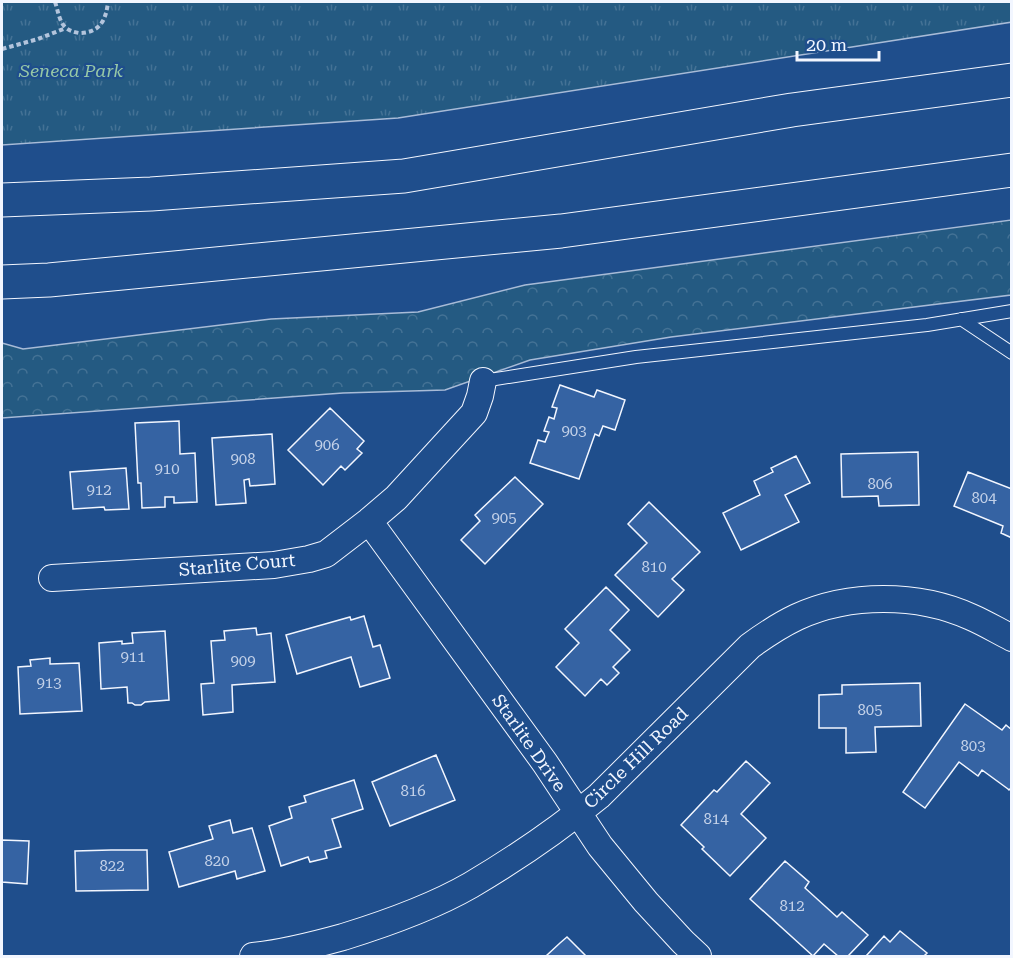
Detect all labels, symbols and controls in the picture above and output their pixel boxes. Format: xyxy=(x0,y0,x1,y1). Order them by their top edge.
scale bar xyxy=(797,24,880,62)
text: 20 m xyxy=(806,34,847,55)
park label: Seneca Park xyxy=(18,60,123,81)
house number: 903 xyxy=(561,422,587,440)
house number: 906 xyxy=(314,436,340,454)
house number: 908 xyxy=(230,450,256,468)
house number: 910 xyxy=(154,460,180,478)
house number: 806 xyxy=(867,475,893,493)
house number: 912 xyxy=(86,481,112,499)
house number: 804 xyxy=(971,489,997,507)
house number: 905 xyxy=(491,509,517,527)
street label: Starlite Court xyxy=(178,549,296,580)
house number: 810 xyxy=(641,558,667,576)
house number: 911 xyxy=(120,648,146,666)
house number: 909 xyxy=(230,652,256,670)
house number: 913 xyxy=(36,674,62,692)
street label: Starlite Drive xyxy=(488,690,571,796)
house number: 805 xyxy=(857,701,883,719)
street label: Circle Hill Road xyxy=(579,702,692,813)
house number: 803 xyxy=(960,737,986,755)
house number: 816 xyxy=(400,782,426,800)
house number: 814 xyxy=(703,810,729,828)
house number: 820 xyxy=(204,852,230,870)
house number: 822 xyxy=(99,857,125,875)
house number: 812 xyxy=(779,897,805,915)

